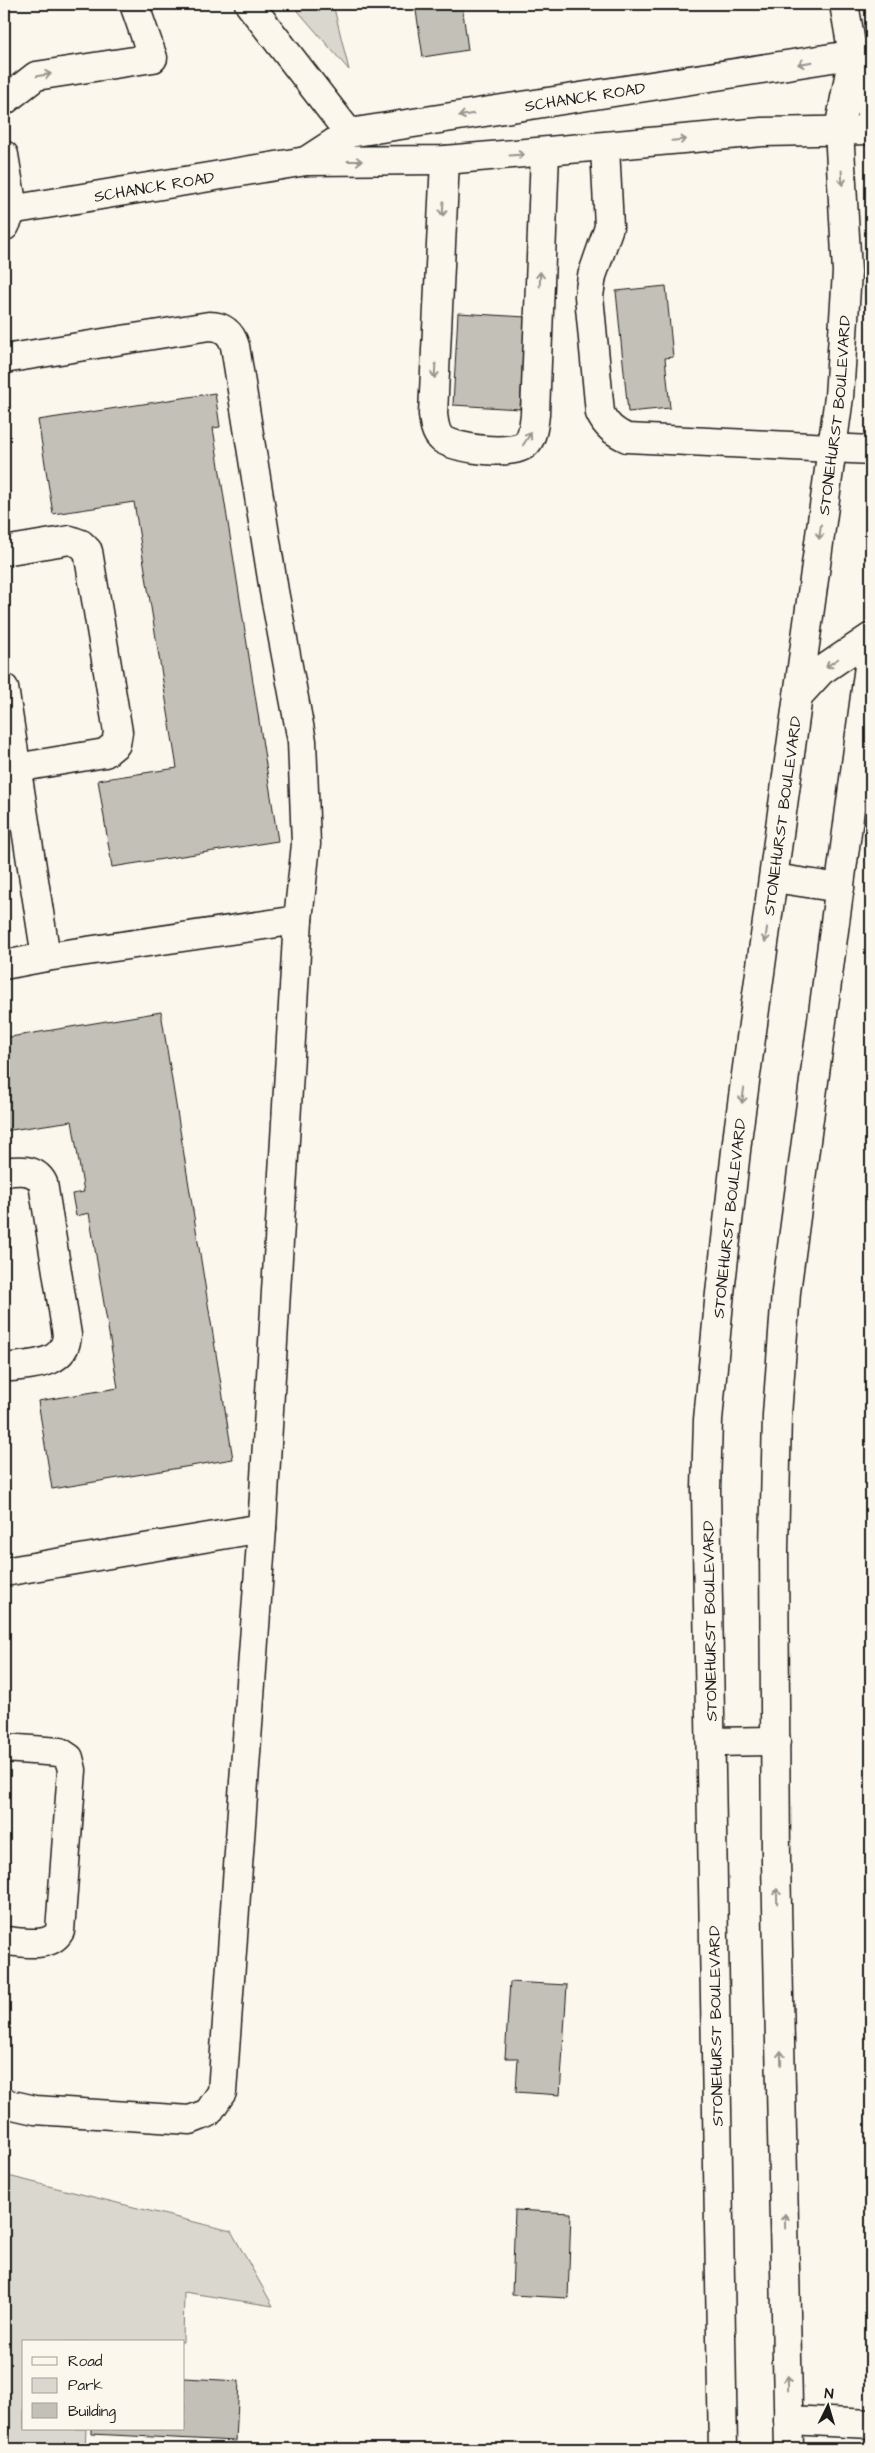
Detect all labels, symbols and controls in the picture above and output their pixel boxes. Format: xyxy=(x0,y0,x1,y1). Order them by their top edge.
one-way arrow xyxy=(797,58,813,68)
one-way arrow xyxy=(35,70,51,80)
street label: SCHANCK ROAD xyxy=(523,77,647,118)
one-way arrow xyxy=(458,110,474,120)
one-way arrow xyxy=(671,135,687,145)
one-way arrow xyxy=(509,151,525,160)
one-way arrow xyxy=(346,156,362,166)
street label: SCHANCK ROAD xyxy=(92,166,216,208)
one-way arrow xyxy=(837,170,846,186)
one-way arrow xyxy=(439,201,448,217)
one-way arrow xyxy=(535,271,545,287)
street label: STONEHURST BOULEVARD xyxy=(813,315,856,517)
one-way arrow xyxy=(431,363,440,379)
one-way arrow xyxy=(522,432,533,446)
one-way arrow xyxy=(815,523,825,539)
one-way arrow xyxy=(825,658,839,668)
street label: STONEHURST BOULEVARD xyxy=(758,715,807,917)
one-way arrow xyxy=(760,927,770,943)
one-way arrow xyxy=(738,1088,748,1104)
street label: STONEHURST BOULEVARD xyxy=(708,1117,752,1319)
street label: STONEHURST BOULEVARD xyxy=(697,1520,723,1722)
one-way arrow xyxy=(773,1888,782,1904)
street label: STONEHURST BOULEVARD xyxy=(703,1925,729,2127)
one-way arrow xyxy=(776,2050,786,2066)
one-way arrow xyxy=(780,2213,789,2229)
legend xyxy=(22,2340,185,2430)
text: Road xyxy=(68,2351,103,2372)
text: Park xyxy=(68,2375,103,2396)
one-way arrow xyxy=(783,2375,792,2391)
north arrow xyxy=(802,2380,852,2430)
text: N xyxy=(824,2384,835,2404)
text: Building xyxy=(68,2401,116,2423)

